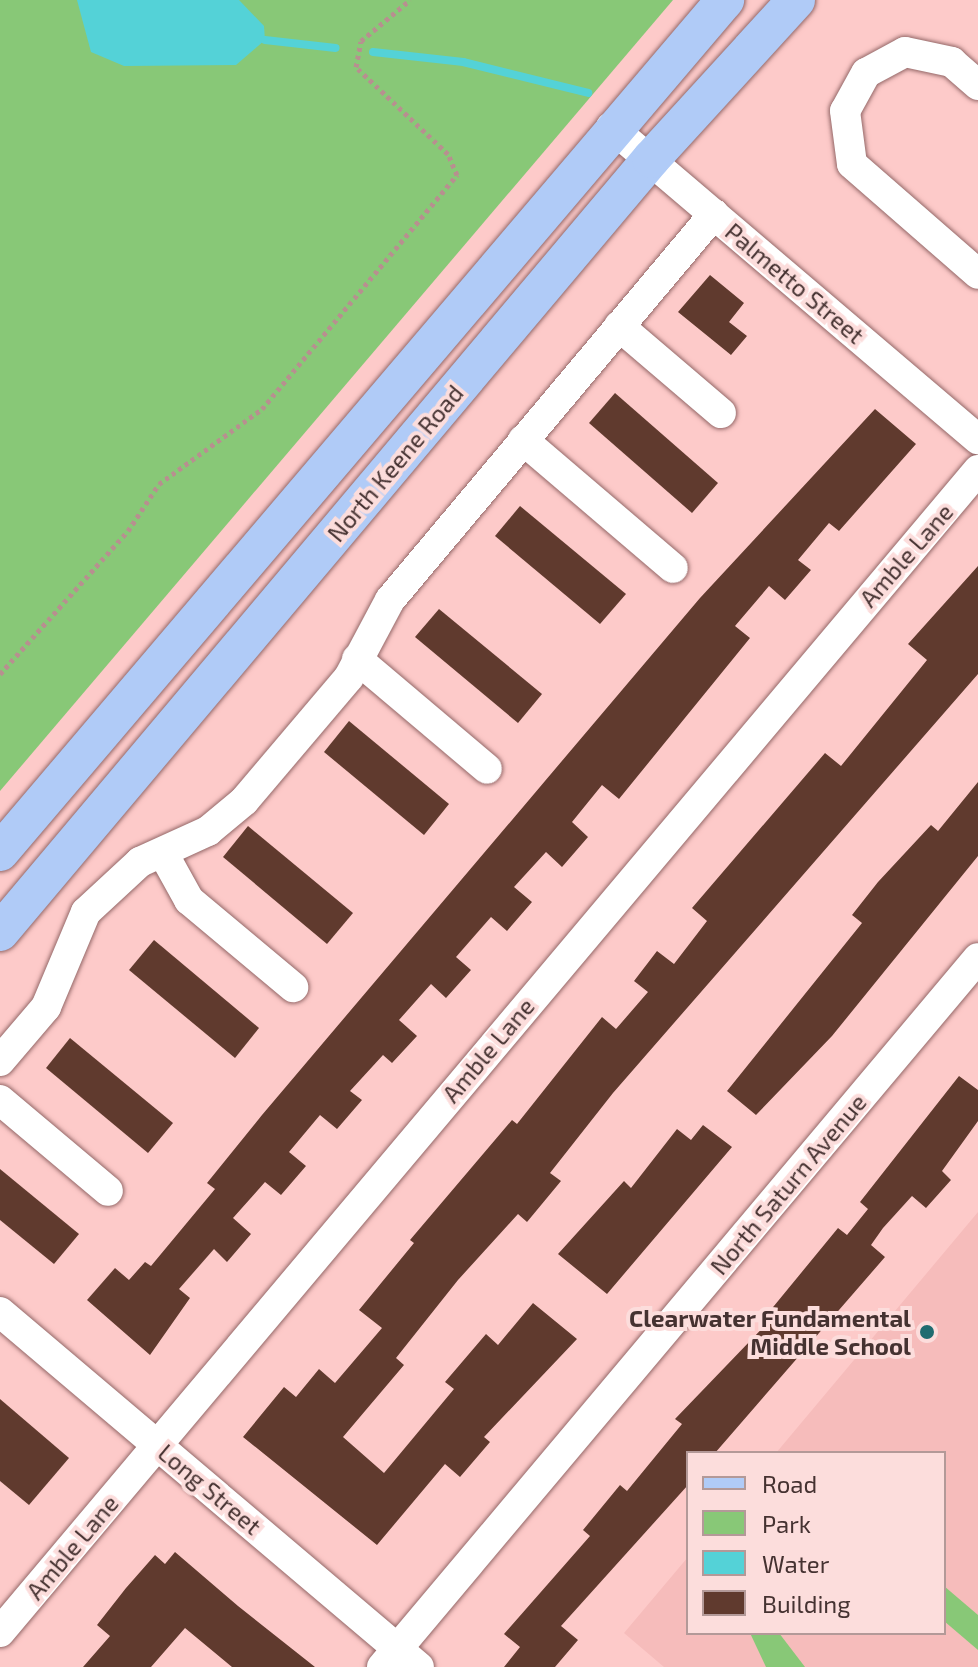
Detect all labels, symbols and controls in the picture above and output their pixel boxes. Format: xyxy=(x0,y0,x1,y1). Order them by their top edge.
street label: Palmetto Street xyxy=(720,217,870,349)
street label: North Keene Road xyxy=(321,379,469,547)
street label: Amble Lane xyxy=(853,497,959,613)
street label: Amble Lane xyxy=(436,992,540,1108)
street label: North Saturn Avenue xyxy=(704,1088,872,1280)
place label: Clearwater Fundamental Middle School xyxy=(629,1304,911,1360)
marker: Clearwater Fundamental Middle School xyxy=(918,1323,936,1341)
street label: Long Street xyxy=(153,1438,267,1540)
legend xyxy=(686,1451,946,1635)
text: Road xyxy=(762,1469,817,1498)
street label: Amble Lane xyxy=(20,1489,124,1605)
text: Park xyxy=(762,1509,811,1538)
text: Water xyxy=(762,1549,829,1578)
text: Building xyxy=(762,1589,851,1618)

